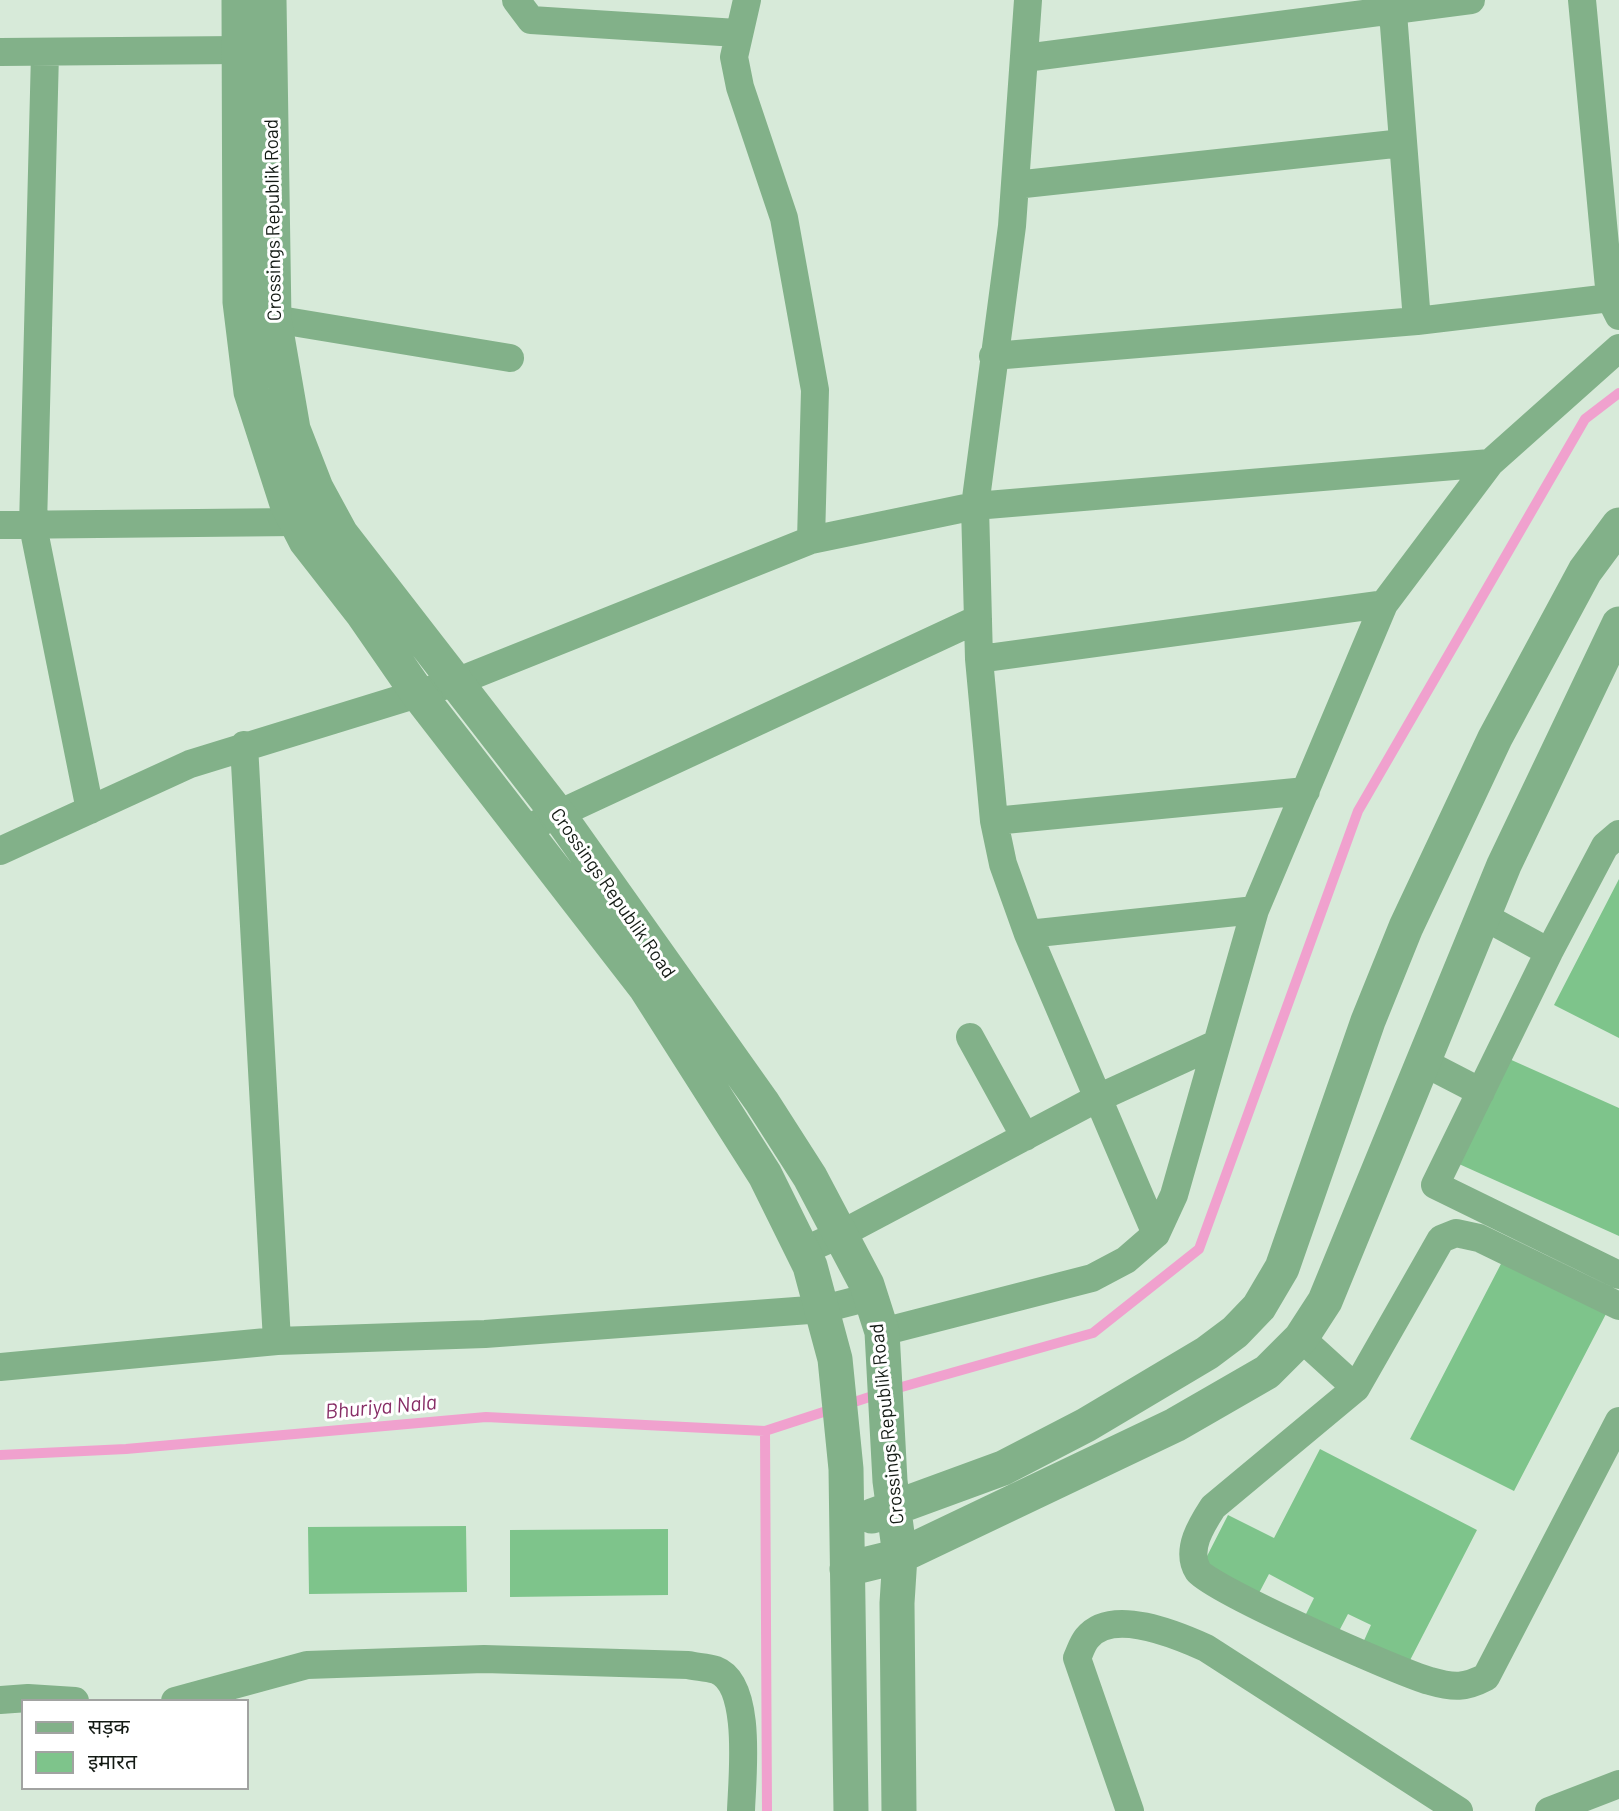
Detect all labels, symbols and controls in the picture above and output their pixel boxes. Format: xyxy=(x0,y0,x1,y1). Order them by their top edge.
street label: Crossings Republik Road xyxy=(260,119,286,321)
street label: Crossings Republik Road xyxy=(546,804,680,982)
street label: Crossings Republik Road xyxy=(865,1322,909,1526)
water label: Bhuriya Nala xyxy=(324,1390,438,1424)
legend xyxy=(21,1699,248,1790)
text: सड़क xyxy=(88,1713,130,1738)
text: इमारत xyxy=(88,1748,137,1773)

